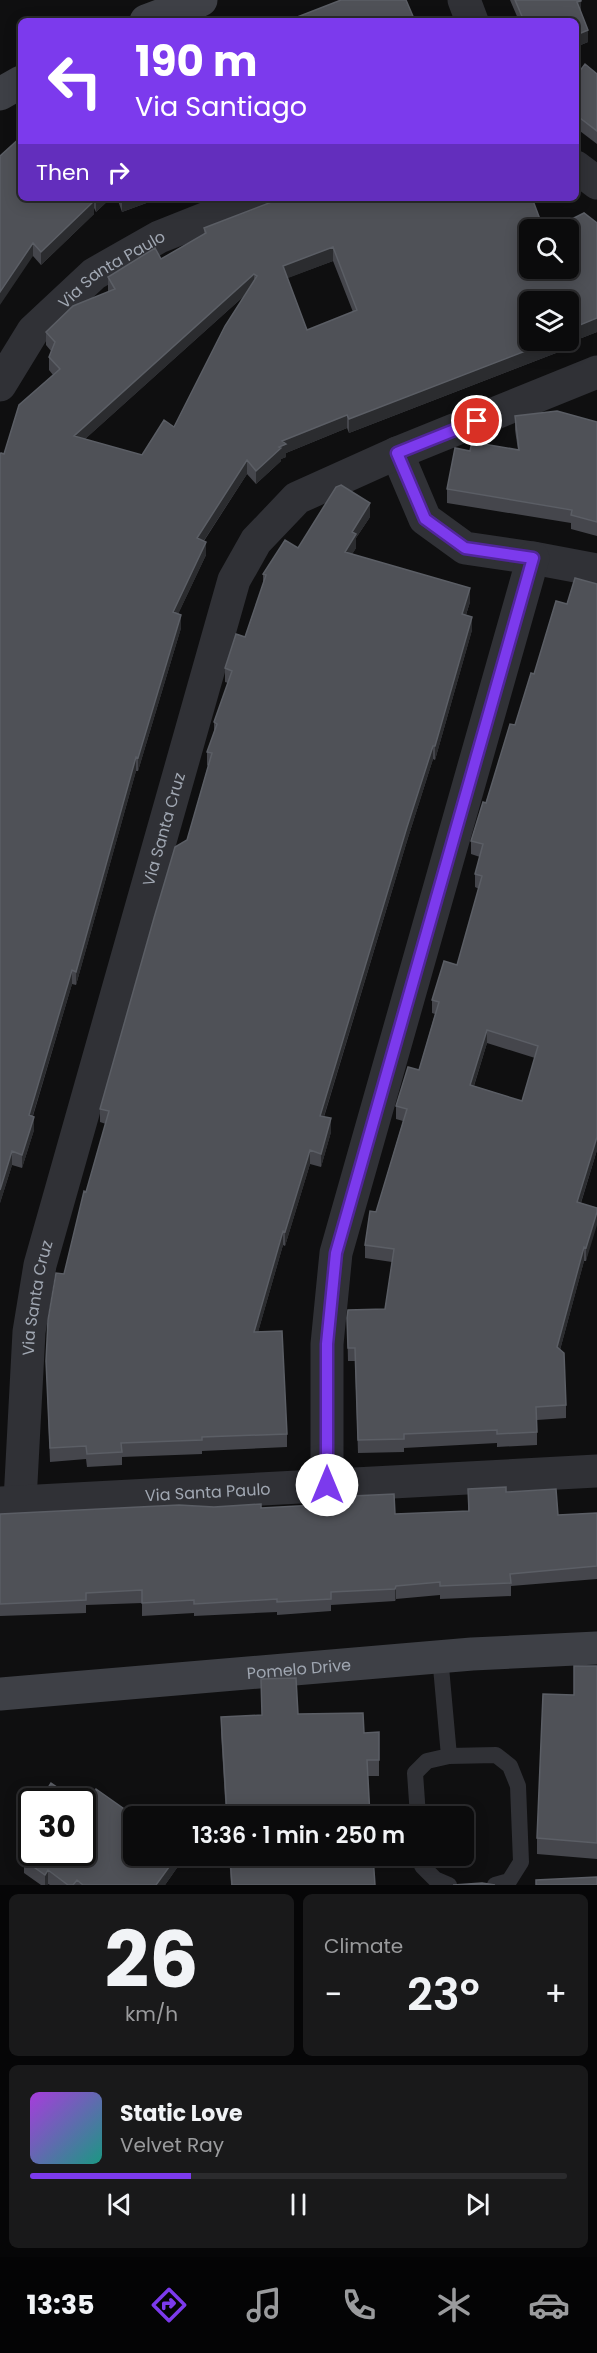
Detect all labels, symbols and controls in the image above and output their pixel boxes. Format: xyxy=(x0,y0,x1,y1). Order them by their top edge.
text: 190 m xyxy=(135,32,257,91)
icon: left xyxy=(36,42,114,120)
text: Via Santiago xyxy=(135,88,307,125)
icon: right xyxy=(102,156,135,189)
text: Then xyxy=(36,157,90,188)
map controls xyxy=(519,219,579,351)
button: search xyxy=(519,219,579,279)
street label: Via Santa Paulo xyxy=(53,225,168,314)
button: layers xyxy=(519,291,579,351)
pin xyxy=(451,395,502,446)
icon: arrive xyxy=(460,404,493,437)
street label: Via Santa Cruz xyxy=(137,770,191,889)
street label: Via Santa Cruz xyxy=(17,1238,58,1356)
position arrow xyxy=(295,1453,359,1517)
street label: Via Santa Paulo xyxy=(144,1478,271,1507)
street label: Pomelo Drive xyxy=(246,1653,352,1685)
speed limit sign: 30 xyxy=(18,1788,96,1866)
text: 13:36 · 1 min · 250 m xyxy=(192,1820,405,1851)
text: 26 xyxy=(104,1905,199,2014)
text: Climate xyxy=(324,1932,403,1960)
text: 23° xyxy=(407,1963,480,2026)
text: − xyxy=(324,1971,342,2018)
text: + xyxy=(544,1971,567,2018)
text: km/h xyxy=(125,2000,178,2028)
text: Static Love xyxy=(120,2098,243,2129)
text: Velvet Ray xyxy=(120,2131,224,2159)
icon: previous xyxy=(103,2188,136,2221)
icon: pause xyxy=(282,2188,315,2221)
icon: next xyxy=(461,2188,494,2221)
icon: directions xyxy=(148,2284,190,2326)
icon: music xyxy=(243,2284,285,2326)
icon: phone xyxy=(338,2284,380,2326)
icon: climate xyxy=(433,2284,475,2326)
icon: car xyxy=(528,2284,570,2326)
text: 13:35 xyxy=(27,2286,95,2323)

